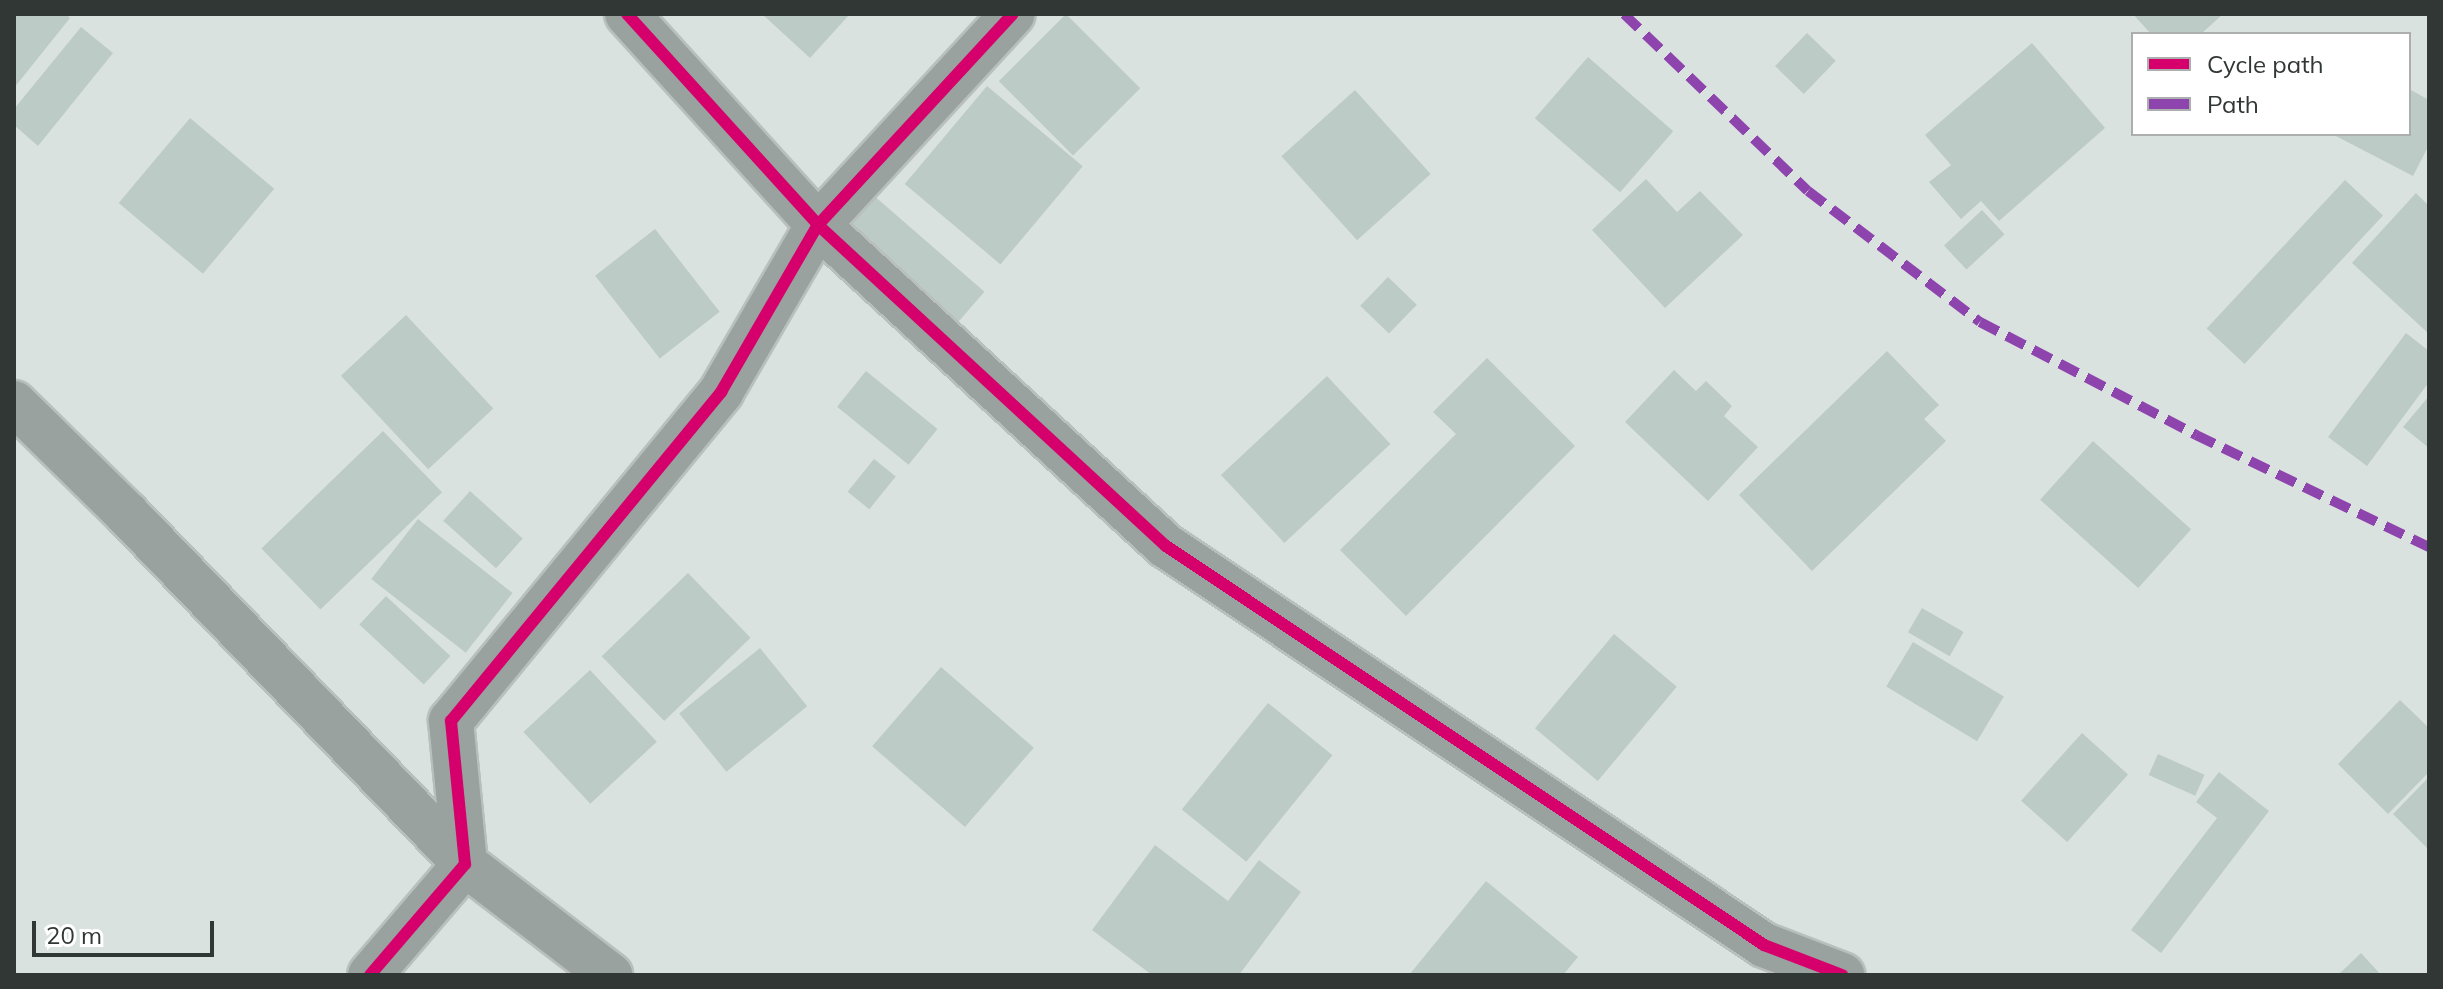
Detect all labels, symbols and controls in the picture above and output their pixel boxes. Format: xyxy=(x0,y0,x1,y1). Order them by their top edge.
legend xyxy=(2131,32,2411,136)
text: Cycle path xyxy=(2207,49,2324,79)
text: Path xyxy=(2207,89,2259,119)
scale bar xyxy=(36,905,218,955)
text: 20 m xyxy=(46,920,102,950)

